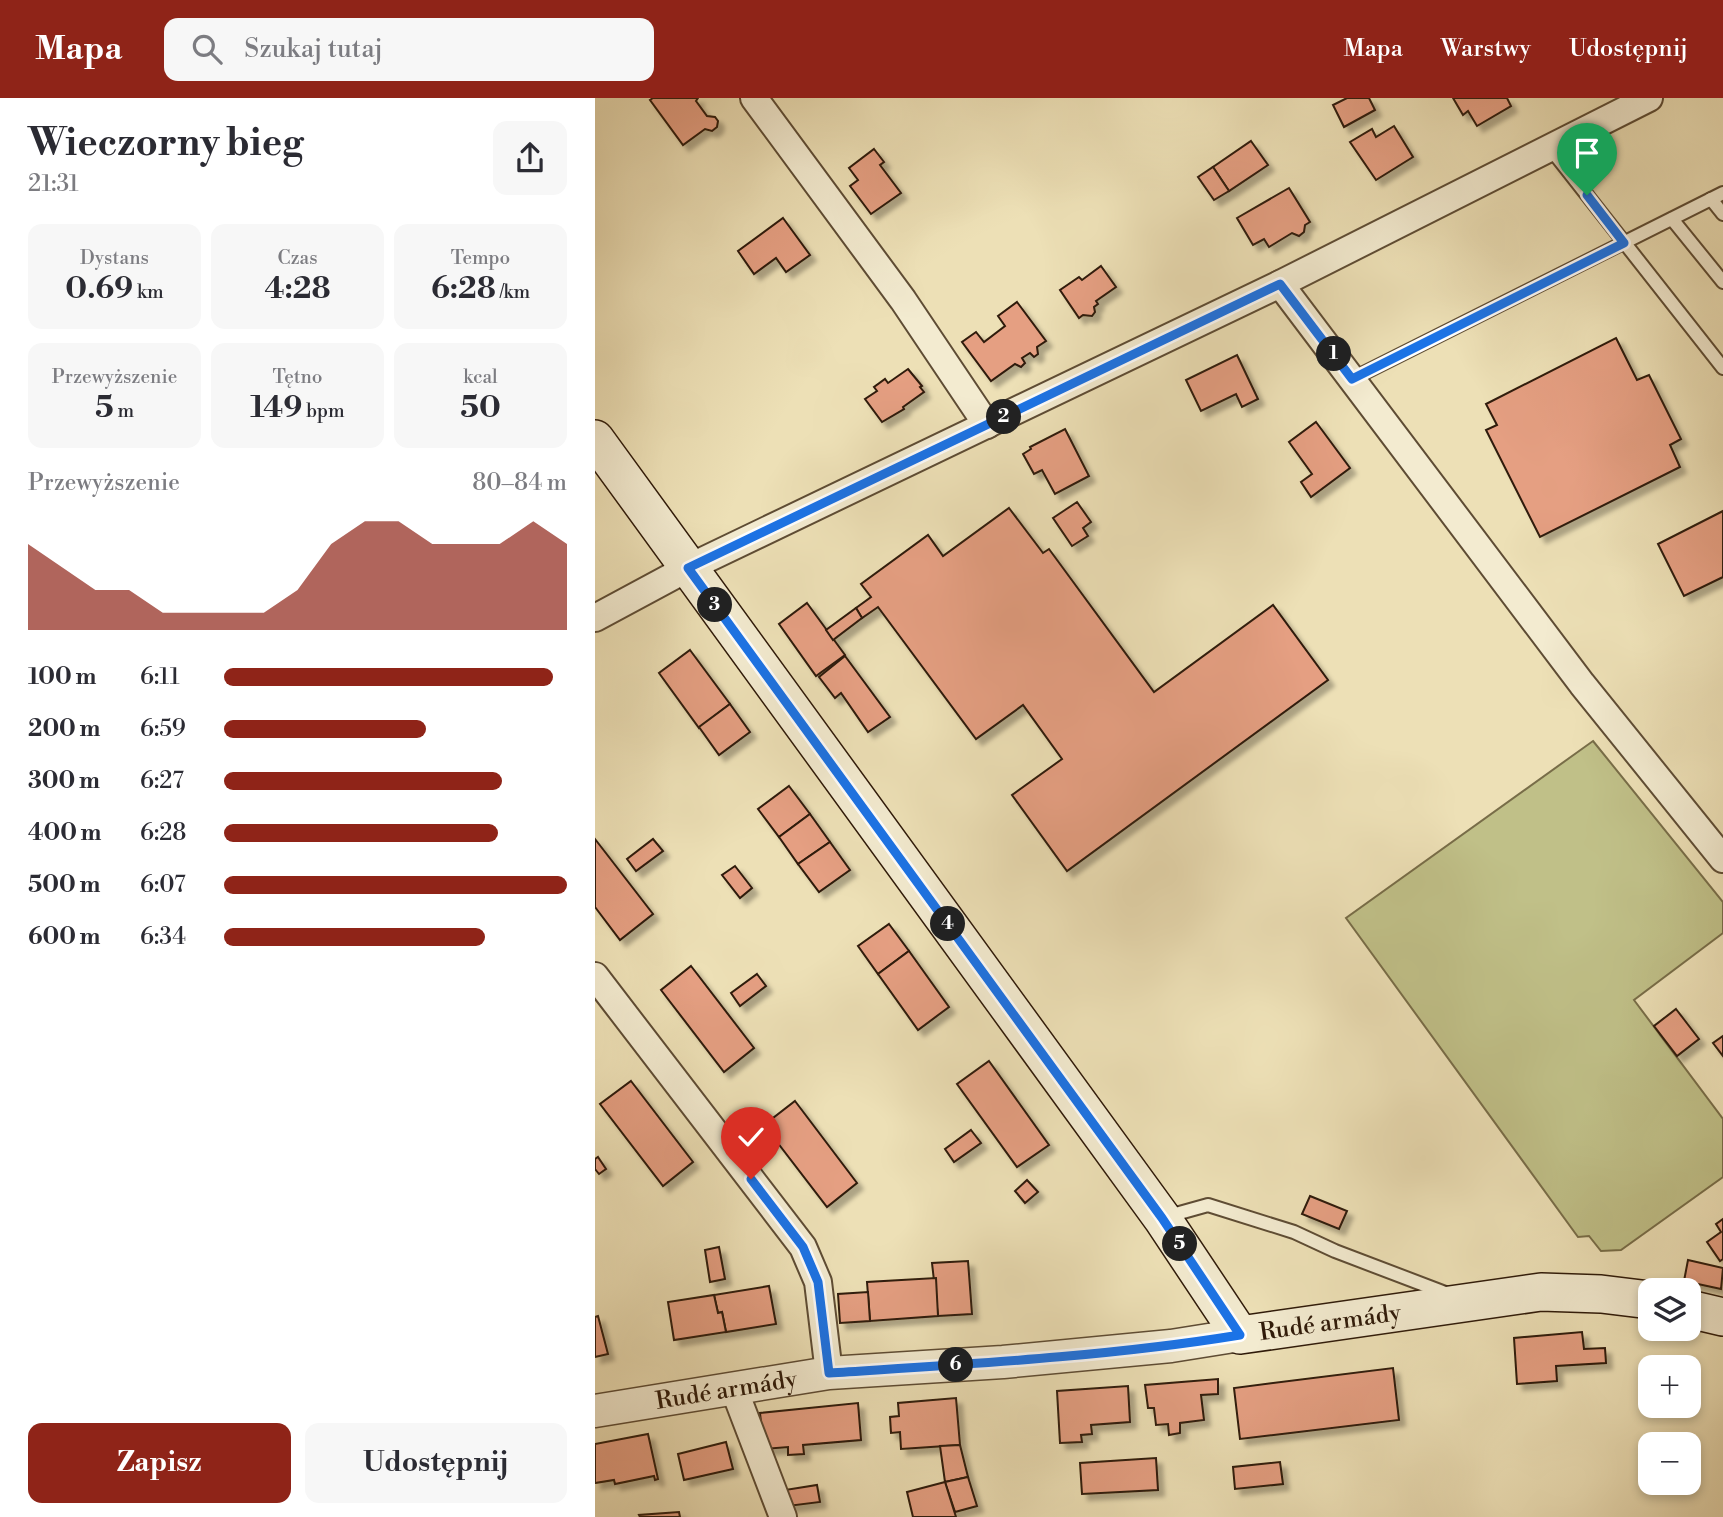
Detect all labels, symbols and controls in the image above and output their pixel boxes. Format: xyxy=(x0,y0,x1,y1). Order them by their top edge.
search box xyxy=(164,18,654,81)
text: Mapa xyxy=(35,29,122,70)
icon: search xyxy=(188,30,226,68)
text: Szukaj tutaj xyxy=(244,33,383,65)
text: Mapa xyxy=(1343,34,1403,64)
text: Warstwy xyxy=(1441,34,1531,64)
text: Udostępnij xyxy=(1569,34,1688,64)
text: Wieczorny bieg xyxy=(28,120,304,167)
button: share xyxy=(493,121,567,195)
pin xyxy=(1557,123,1617,195)
icon: arrive xyxy=(1568,134,1606,172)
text: 21:31 xyxy=(28,170,79,198)
text: Dystans xyxy=(80,246,149,270)
text: Czas xyxy=(277,246,318,270)
text: Tempo xyxy=(451,246,510,270)
text: 0.69 xyxy=(65,270,133,308)
text: 4:28 xyxy=(264,270,331,308)
text: 6:28 xyxy=(431,270,496,308)
text: km xyxy=(133,280,164,304)
text: /km xyxy=(496,280,530,304)
pin: 1 xyxy=(1317,336,1351,372)
text: 1 xyxy=(1329,341,1338,365)
text: Przewyższenie xyxy=(52,365,177,389)
text: Tętno xyxy=(273,365,322,389)
text: kcal xyxy=(463,365,498,389)
text: 5 xyxy=(95,389,114,427)
text: 149 xyxy=(250,389,302,427)
text: 50 xyxy=(460,389,501,427)
text: m xyxy=(114,399,134,423)
text: bpm xyxy=(302,399,345,423)
pin: 2 xyxy=(987,400,1021,434)
text: 2 xyxy=(998,404,1009,428)
text: Przewyższenie xyxy=(28,469,180,497)
text: 80–84 m xyxy=(472,469,567,497)
pin: 3 xyxy=(697,588,733,622)
text: 3 xyxy=(709,592,720,616)
text: 100 m xyxy=(28,663,96,691)
text: 6:11 xyxy=(140,663,180,691)
text: 200 m xyxy=(28,715,100,743)
text: 6:59 xyxy=(140,715,186,743)
text: 300 m xyxy=(28,767,100,795)
text: 6:27 xyxy=(140,767,184,795)
text: 400 m xyxy=(28,819,101,847)
text: 6:28 xyxy=(140,819,186,847)
text: 500 m xyxy=(28,871,100,899)
text: 6:07 xyxy=(140,871,186,899)
pin: 4 xyxy=(931,906,965,942)
text: 4 xyxy=(941,911,954,935)
text: 600 m xyxy=(28,923,101,951)
text: 6:34 xyxy=(140,923,186,951)
pin xyxy=(721,1107,781,1179)
icon: check xyxy=(732,1118,770,1156)
pin: 5 xyxy=(1163,1226,1197,1262)
text: 5 xyxy=(1174,1231,1185,1255)
map controls xyxy=(1638,1278,1701,1495)
button: layers xyxy=(1638,1278,1701,1341)
street label: Rudé armády xyxy=(1257,1298,1403,1348)
pin: 6 xyxy=(939,1348,973,1382)
text: 6 xyxy=(950,1352,961,1376)
button: + xyxy=(1638,1355,1701,1418)
street label: Rudé armády xyxy=(654,1364,800,1417)
button: Zapisz xyxy=(28,1423,291,1503)
button: Udostępnij xyxy=(305,1423,567,1503)
button: − xyxy=(1638,1432,1701,1495)

